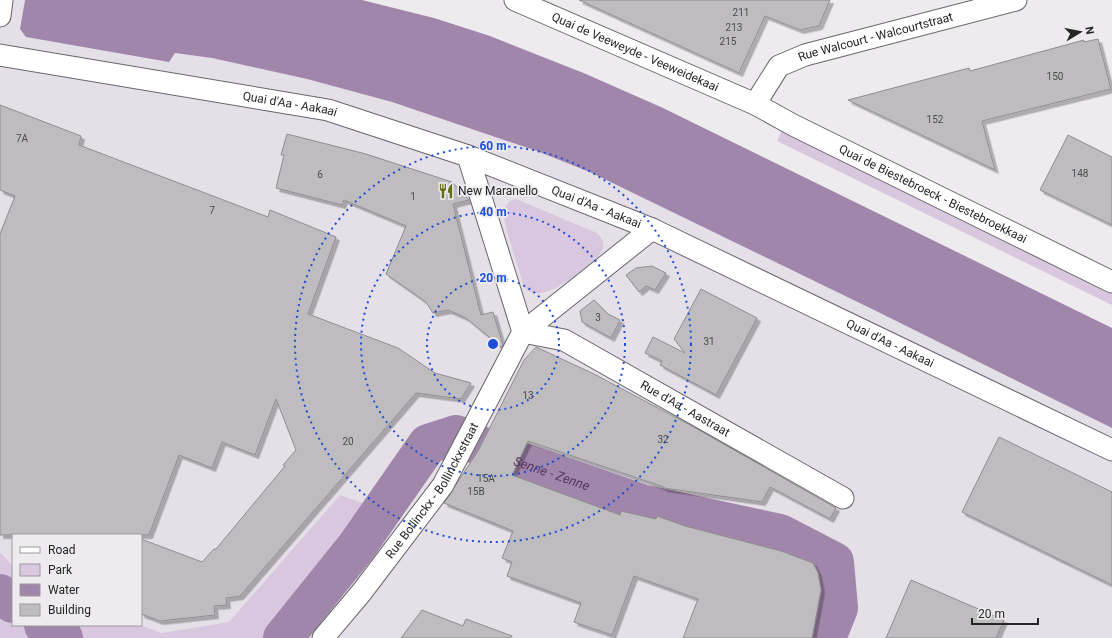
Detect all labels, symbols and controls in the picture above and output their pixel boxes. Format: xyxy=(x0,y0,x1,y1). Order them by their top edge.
house number: 211 xyxy=(733,7,749,18)
street label: Quai de Veeweyde - Veeweidekaai xyxy=(550,10,721,94)
street label: Rue Walcourt - Walcourtstraat xyxy=(796,10,955,64)
north arrow xyxy=(1060,12,1100,52)
house number: 213 xyxy=(726,22,742,33)
text: N xyxy=(1082,25,1096,36)
house number: 215 xyxy=(720,36,737,47)
house number: 150 xyxy=(1047,71,1064,82)
street label: Quai d'Aa - Aakaai xyxy=(242,89,339,120)
house number: 152 xyxy=(927,114,944,125)
house number: 7A xyxy=(16,133,29,144)
text: 60 m xyxy=(479,139,507,153)
street label: Quai de Biestebroeck - Biestebroekkaai xyxy=(837,142,1029,246)
house number: 148 xyxy=(1072,168,1089,179)
house number: 6 xyxy=(317,169,323,180)
restaurant icon: New Maranello xyxy=(437,182,455,200)
street label: Quai d'Aa - Aakaai xyxy=(549,183,643,231)
place label: New Maranello xyxy=(458,184,538,198)
house number: 1 xyxy=(410,191,416,202)
house number: 7 xyxy=(209,205,215,216)
text: 40 m xyxy=(479,205,507,219)
text: 20 m xyxy=(479,271,507,285)
house number: 3 xyxy=(595,312,601,323)
street label: Quai d'Aa - Aakaai xyxy=(844,316,936,370)
house number: 31 xyxy=(703,336,715,347)
centre of rings xyxy=(486,337,500,351)
street label: Rue d'Aa - Aastraat xyxy=(638,378,732,440)
house number: 13 xyxy=(522,390,534,401)
street label: Rue Bollinckx - Bollinckxstraat xyxy=(383,420,481,561)
house number: 32 xyxy=(657,434,669,445)
house number: 20 xyxy=(342,436,354,447)
water label: Senne - Zenne xyxy=(512,453,592,494)
house number: 15A xyxy=(477,473,495,484)
house number: 15B xyxy=(467,486,485,497)
legend xyxy=(12,534,142,626)
text: Road xyxy=(48,543,76,557)
text: Park xyxy=(48,563,73,577)
text: Water xyxy=(48,583,79,597)
scale bar xyxy=(972,600,1038,626)
text: Building xyxy=(48,603,91,617)
text: 20 m xyxy=(978,607,1005,621)

